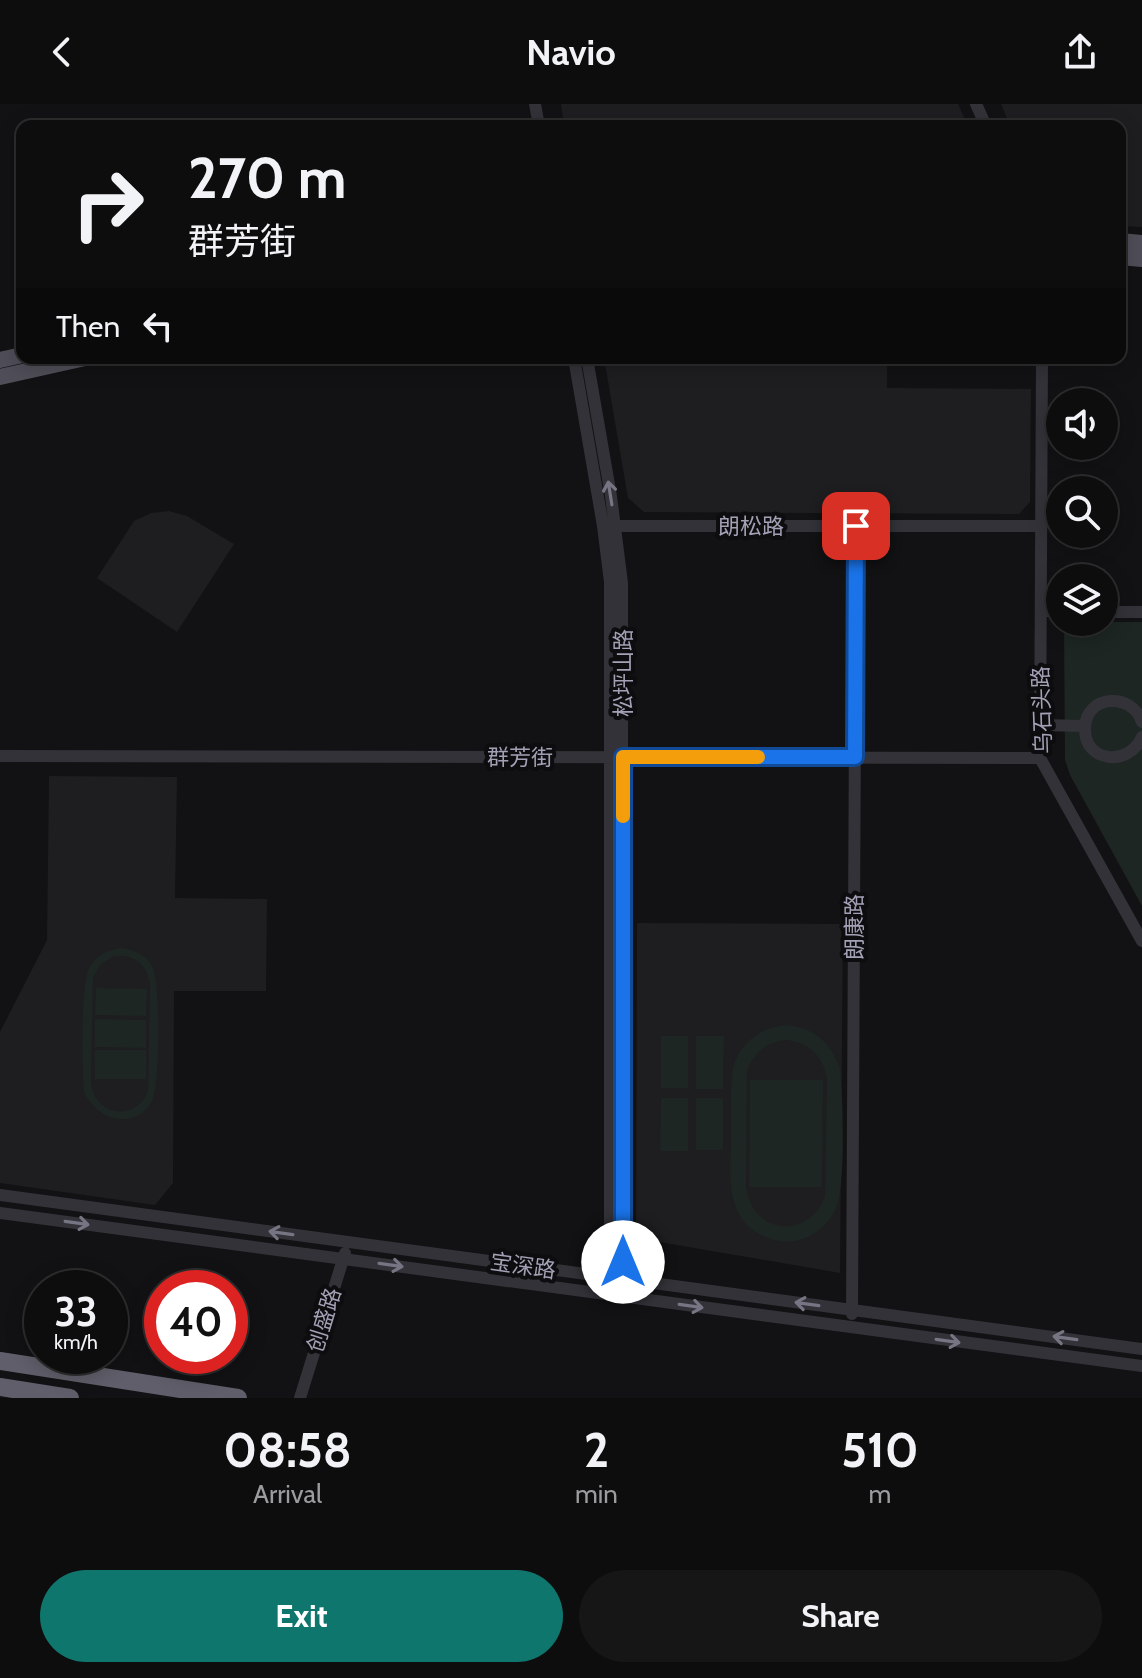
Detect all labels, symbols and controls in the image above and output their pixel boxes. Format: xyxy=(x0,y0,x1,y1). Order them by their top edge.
icon: back xyxy=(40,30,84,74)
text: Navio xyxy=(526,30,616,74)
icon: share xyxy=(1058,30,1102,74)
text: 270 m xyxy=(188,144,346,212)
icon: right xyxy=(56,152,160,256)
text: 群芳街 xyxy=(188,219,296,263)
icon: left xyxy=(136,304,180,348)
text: Then xyxy=(56,308,120,345)
map controls xyxy=(1046,388,1118,636)
button: sound xyxy=(1046,388,1118,460)
button: search xyxy=(1046,476,1118,548)
one-way arrow xyxy=(602,480,617,506)
pin xyxy=(822,492,890,560)
icon: arrive xyxy=(834,504,878,548)
street label: 朗松路 xyxy=(718,513,784,540)
button: layers xyxy=(1046,564,1118,636)
street label: 松坪山路 xyxy=(610,629,637,717)
street label: 乌石头路 xyxy=(1027,666,1057,754)
street label: 群芳街 xyxy=(487,744,553,771)
street label: 朗康路 xyxy=(841,894,868,960)
one-way arrow xyxy=(63,1216,90,1231)
position arrow xyxy=(581,1220,665,1304)
one-way arrow xyxy=(269,1225,294,1240)
street label: 宝深路 xyxy=(488,1248,558,1284)
one-way arrow xyxy=(377,1258,403,1273)
speed limit sign: 40 xyxy=(144,1270,248,1374)
street label: 创盛路 xyxy=(301,1284,347,1356)
text: 33 xyxy=(54,1287,98,1336)
one-way arrow xyxy=(795,1296,820,1311)
one-way arrow xyxy=(678,1299,703,1314)
text: km/h xyxy=(54,1330,98,1354)
one-way arrow xyxy=(1052,1331,1079,1346)
one-way arrow xyxy=(935,1333,961,1348)
text: 08:58 xyxy=(223,1421,352,1479)
text: 2 xyxy=(584,1421,609,1479)
text: 510 xyxy=(841,1421,919,1479)
text: Arrival xyxy=(253,1478,322,1510)
text: min xyxy=(575,1478,618,1510)
text: m xyxy=(869,1478,891,1510)
button: Exit xyxy=(40,1570,563,1662)
button: Share xyxy=(579,1570,1102,1662)

